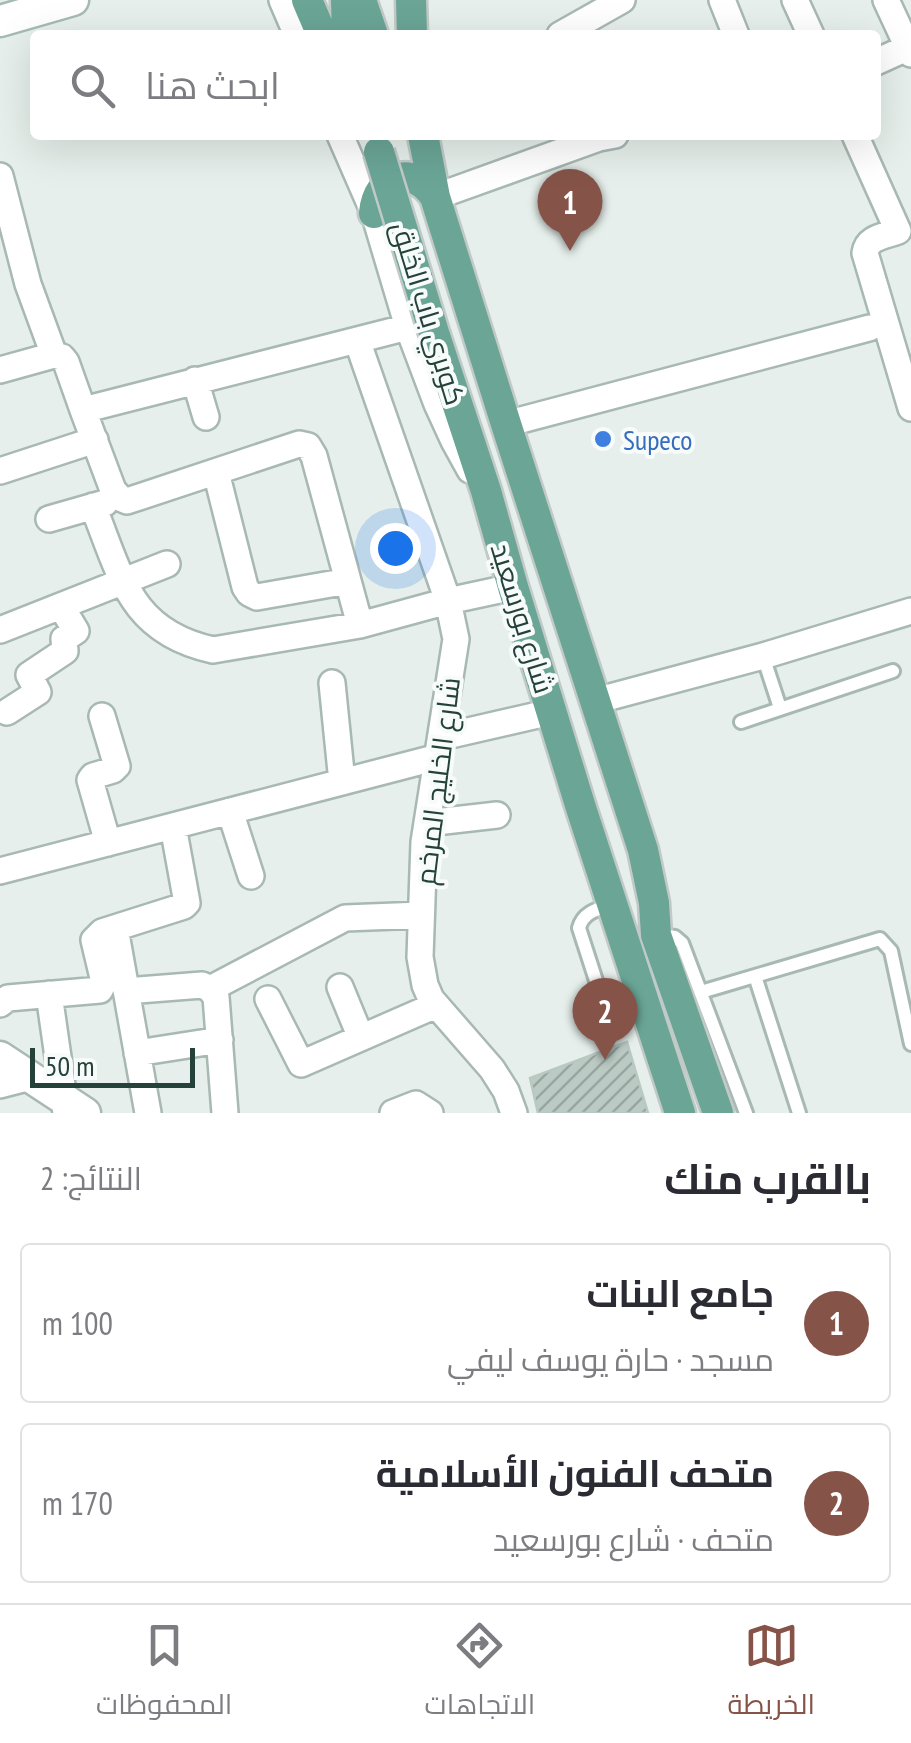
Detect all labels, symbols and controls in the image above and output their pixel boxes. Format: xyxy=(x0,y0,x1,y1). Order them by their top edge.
search box xyxy=(30,30,881,140)
icon: search xyxy=(65,58,120,113)
text: ابحث هنا xyxy=(145,60,280,109)
pin: 1 xyxy=(538,168,602,251)
street label: كوبري باب الخلق xyxy=(380,217,474,411)
place label: Supeco xyxy=(623,421,692,458)
marker: Supeco xyxy=(592,428,614,450)
your location xyxy=(370,523,421,574)
street label: شارع بورسعيد xyxy=(482,538,563,698)
street label: شارع الخليج المرخم xyxy=(406,675,470,887)
pin: 2 xyxy=(572,978,638,1060)
scale bar xyxy=(30,1043,195,1088)
text: 50 m xyxy=(45,1047,94,1084)
text: بالقرب منك xyxy=(664,1151,871,1206)
text: النتائج: 2 xyxy=(40,1157,142,1199)
text: جامع البنات xyxy=(586,1268,774,1317)
text: 100 m xyxy=(42,1302,113,1344)
text: 1 xyxy=(829,1302,844,1344)
text: مسجد · حارة يوسف ليفي xyxy=(447,1338,774,1380)
text: متحف الفنون الأسلامية xyxy=(376,1448,774,1497)
text: 170 m xyxy=(42,1482,113,1524)
text: 2 xyxy=(829,1482,844,1524)
text: متحف · شارع بورسعيد xyxy=(493,1518,774,1560)
tab: المحفوظات xyxy=(96,1618,232,1730)
tab: الاتجاهات xyxy=(425,1618,535,1730)
tab: الخريطة xyxy=(728,1618,815,1730)

